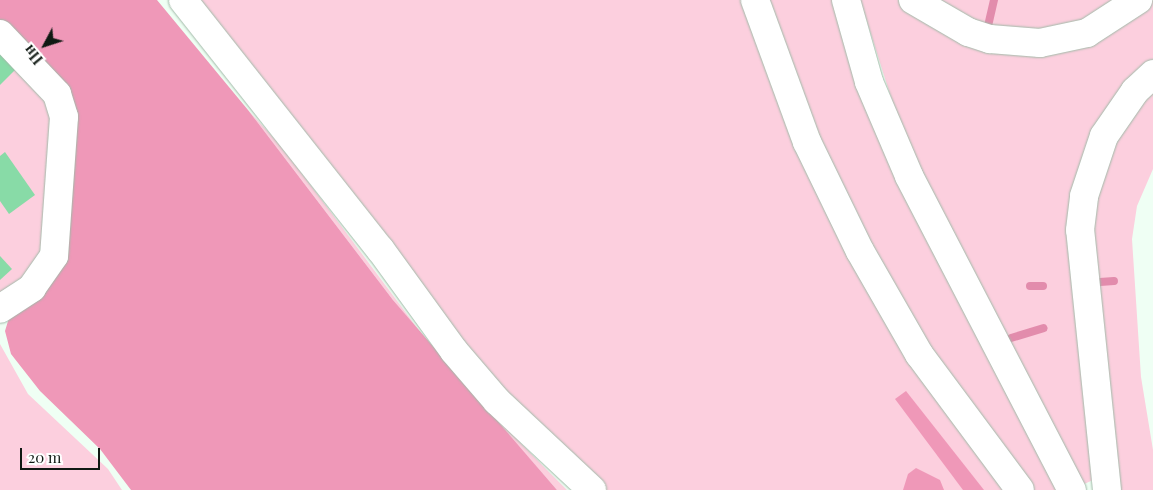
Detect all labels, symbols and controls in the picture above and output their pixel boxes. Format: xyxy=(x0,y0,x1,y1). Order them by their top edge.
north arrow xyxy=(20,20,70,70)
text: Пн xyxy=(19,41,47,69)
scale bar xyxy=(22,438,102,470)
text: 20 m xyxy=(28,447,61,467)

